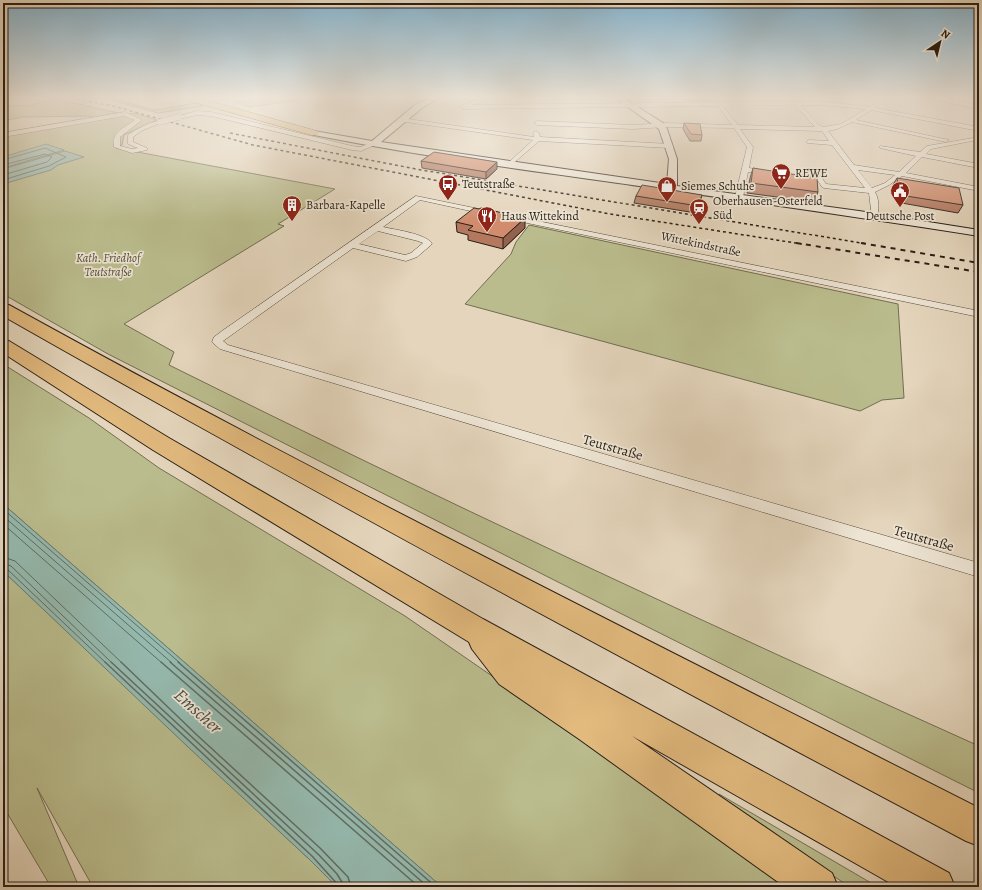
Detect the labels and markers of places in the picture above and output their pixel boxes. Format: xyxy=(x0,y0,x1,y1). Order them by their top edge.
supermarket icon: REWE xyxy=(770,162,792,190)
place label: REWE xyxy=(795,165,828,181)
bus stop icon: Teutstraße xyxy=(437,173,459,201)
shop icon: Siemes Schuhe xyxy=(656,175,678,203)
place label: Teutstraße xyxy=(462,176,515,192)
place label: Siemes Schuhe xyxy=(681,178,754,194)
public building icon: Deutsche Post xyxy=(889,180,911,208)
place label: Oberhausen-Osterfeld Süd xyxy=(713,193,823,223)
building icon: Barbara-Kapelle xyxy=(281,194,303,222)
place label: Barbara-Kapelle xyxy=(306,197,385,213)
station icon: Oberhausen-Osterfeld Süd xyxy=(688,197,710,225)
restaurant icon: Haus Wittekind xyxy=(476,205,498,233)
place label: Haus Wittekind xyxy=(501,208,579,224)
place label: Deutsche Post xyxy=(865,208,935,224)

